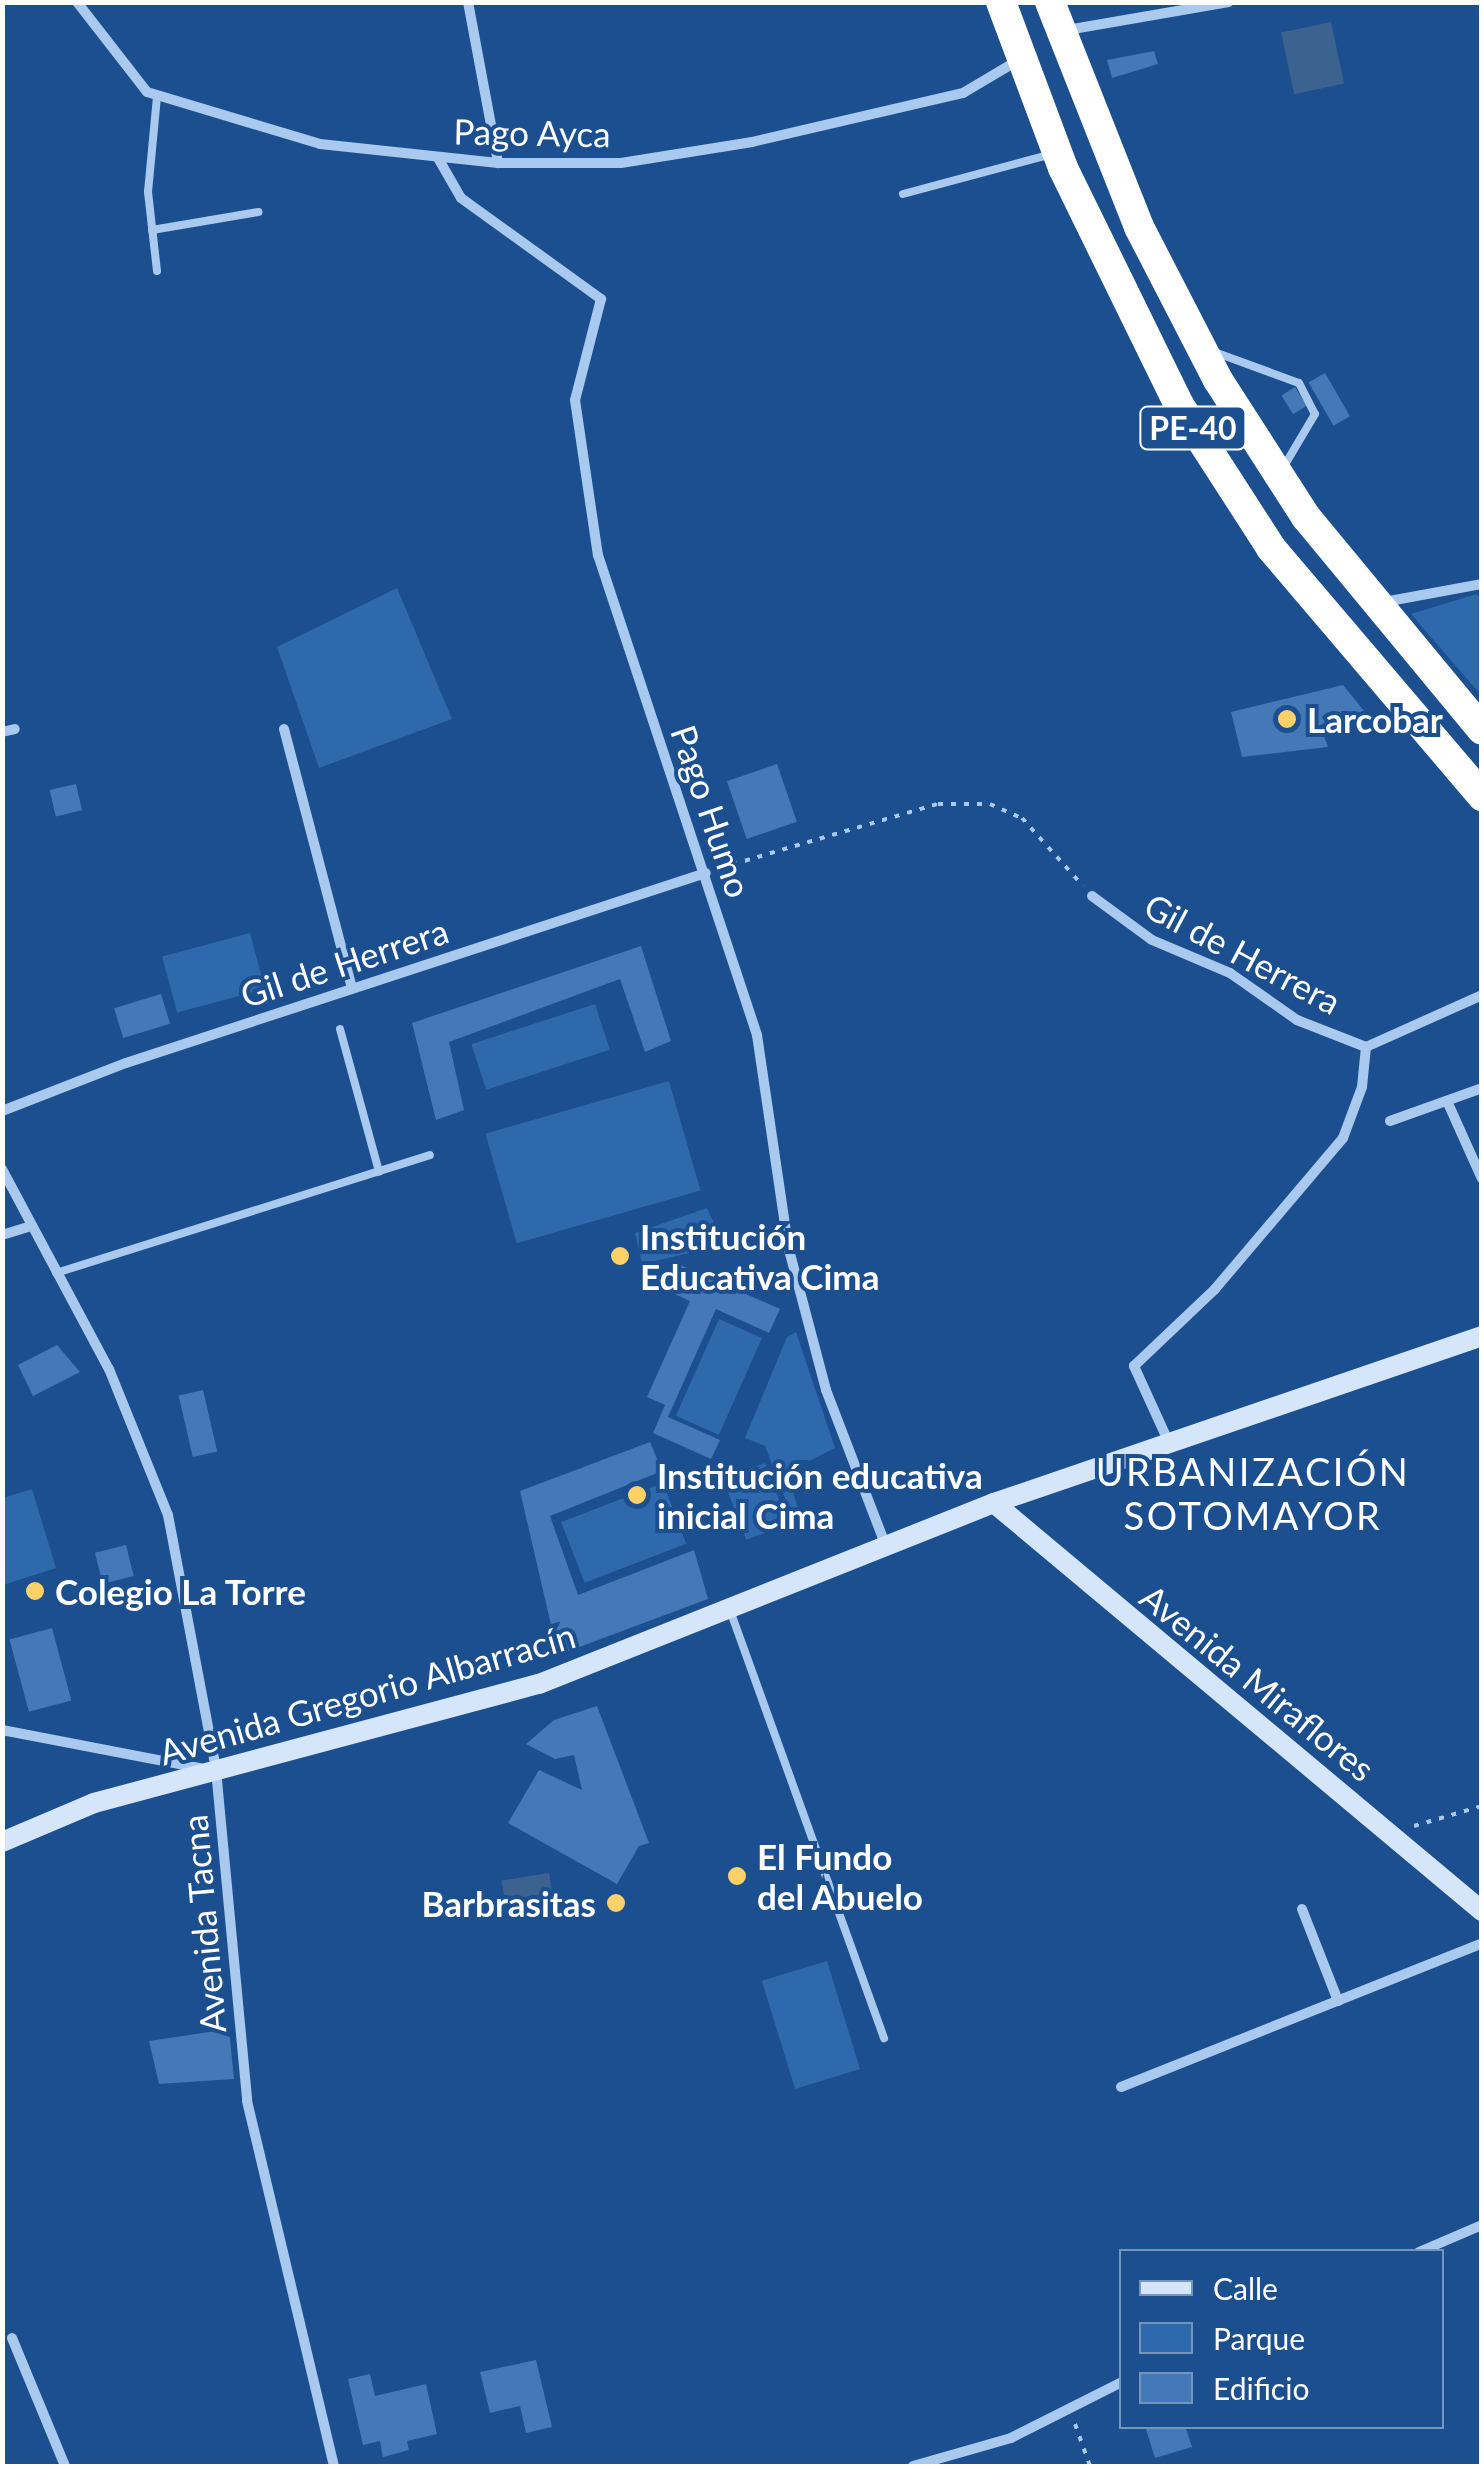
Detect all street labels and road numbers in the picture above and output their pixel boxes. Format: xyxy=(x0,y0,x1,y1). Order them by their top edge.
street label: Pago Ayca xyxy=(452,110,612,154)
road number: PE-40 xyxy=(1138,401,1248,455)
street label: Pago Humo xyxy=(663,719,761,903)
street label: Gil de Herrera xyxy=(1138,884,1348,1022)
street label: Gil de Herrera xyxy=(235,909,453,1015)
street label: Avenida Miraflores xyxy=(1133,1575,1383,1789)
street label: Avenida Gregorio Albarracín xyxy=(154,1613,580,1773)
street label: Avenida Tacna xyxy=(172,1813,234,2035)

